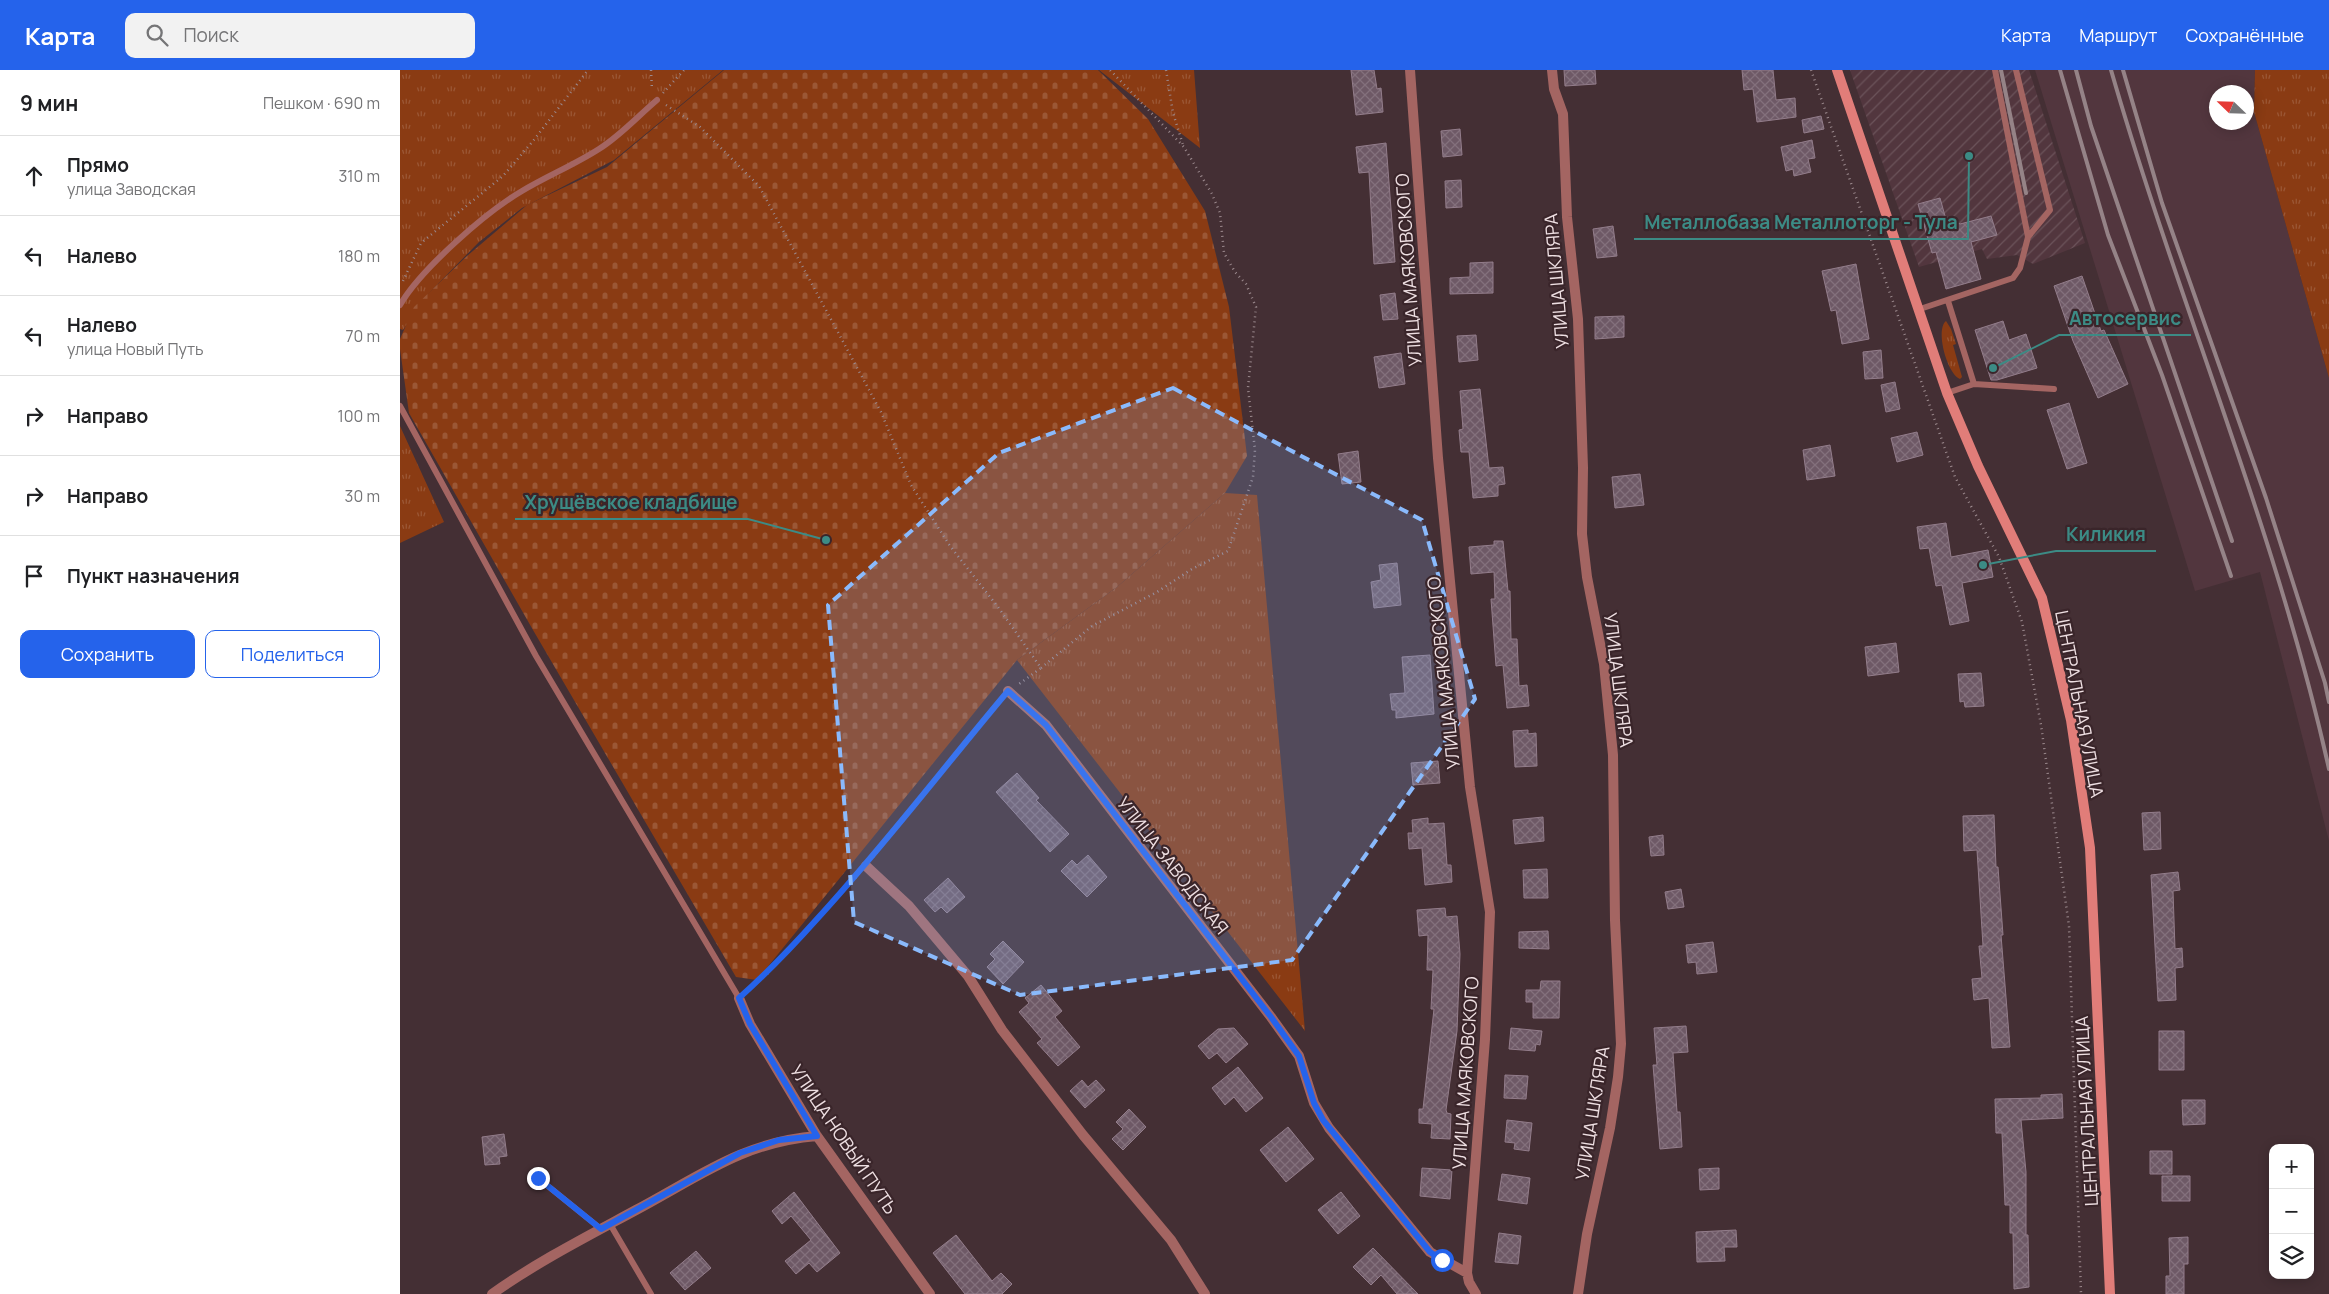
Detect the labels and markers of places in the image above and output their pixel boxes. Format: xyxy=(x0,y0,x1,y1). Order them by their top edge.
callout: Металлобаза Металлоторг - Тула xyxy=(1634,205,1968,239)
callout: Автосервис xyxy=(2059,301,2191,335)
callout: Хрущёвское кладбище xyxy=(515,485,748,519)
callout: Киликия xyxy=(2056,517,2156,551)

